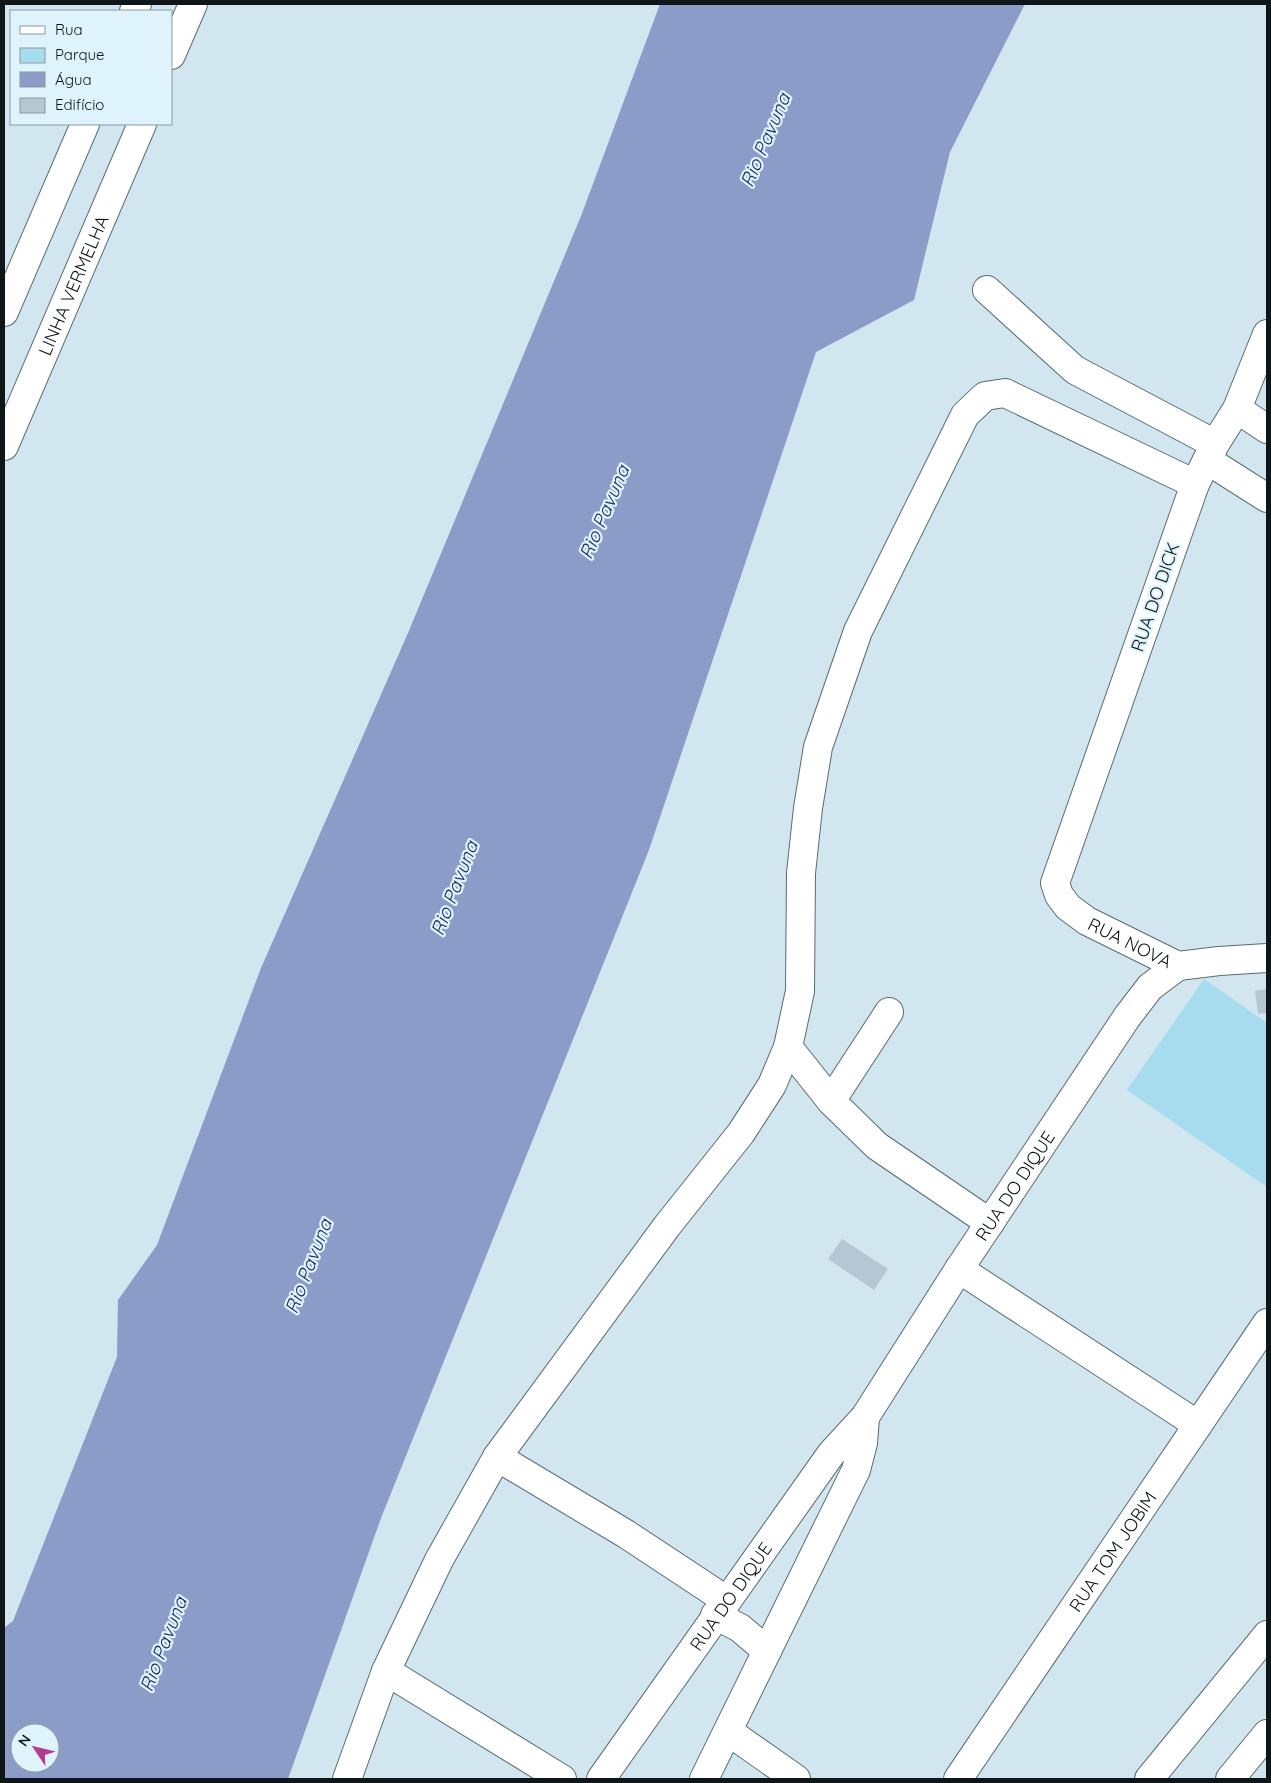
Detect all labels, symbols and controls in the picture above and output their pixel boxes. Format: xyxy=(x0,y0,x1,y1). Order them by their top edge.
legend xyxy=(10,10,172,125)
text: Rua xyxy=(55,20,83,39)
text: Parque xyxy=(55,45,105,64)
text: Água xyxy=(55,70,92,89)
water label: Rio Pavuna xyxy=(735,88,796,190)
text: Edifício xyxy=(55,95,104,114)
street label: LINHA VERMELHA xyxy=(33,211,113,359)
water label: Rio Pavuna xyxy=(574,460,635,562)
street label: RUA DO DICK xyxy=(1126,539,1184,655)
water label: Rio Pavuna xyxy=(425,836,484,939)
street label: RUA NOVA xyxy=(1084,912,1176,973)
street label: RUA DO DIQUE xyxy=(970,1126,1060,1245)
water label: Rio Pavuna xyxy=(279,1214,338,1317)
street label: RUA TOM JOBIM xyxy=(1063,1487,1161,1616)
street label: RUA DO DIQUE xyxy=(684,1538,777,1655)
water label: Rio Pavuna xyxy=(134,1592,193,1695)
north arrow xyxy=(10,1723,60,1773)
text: N xyxy=(14,1731,35,1750)

